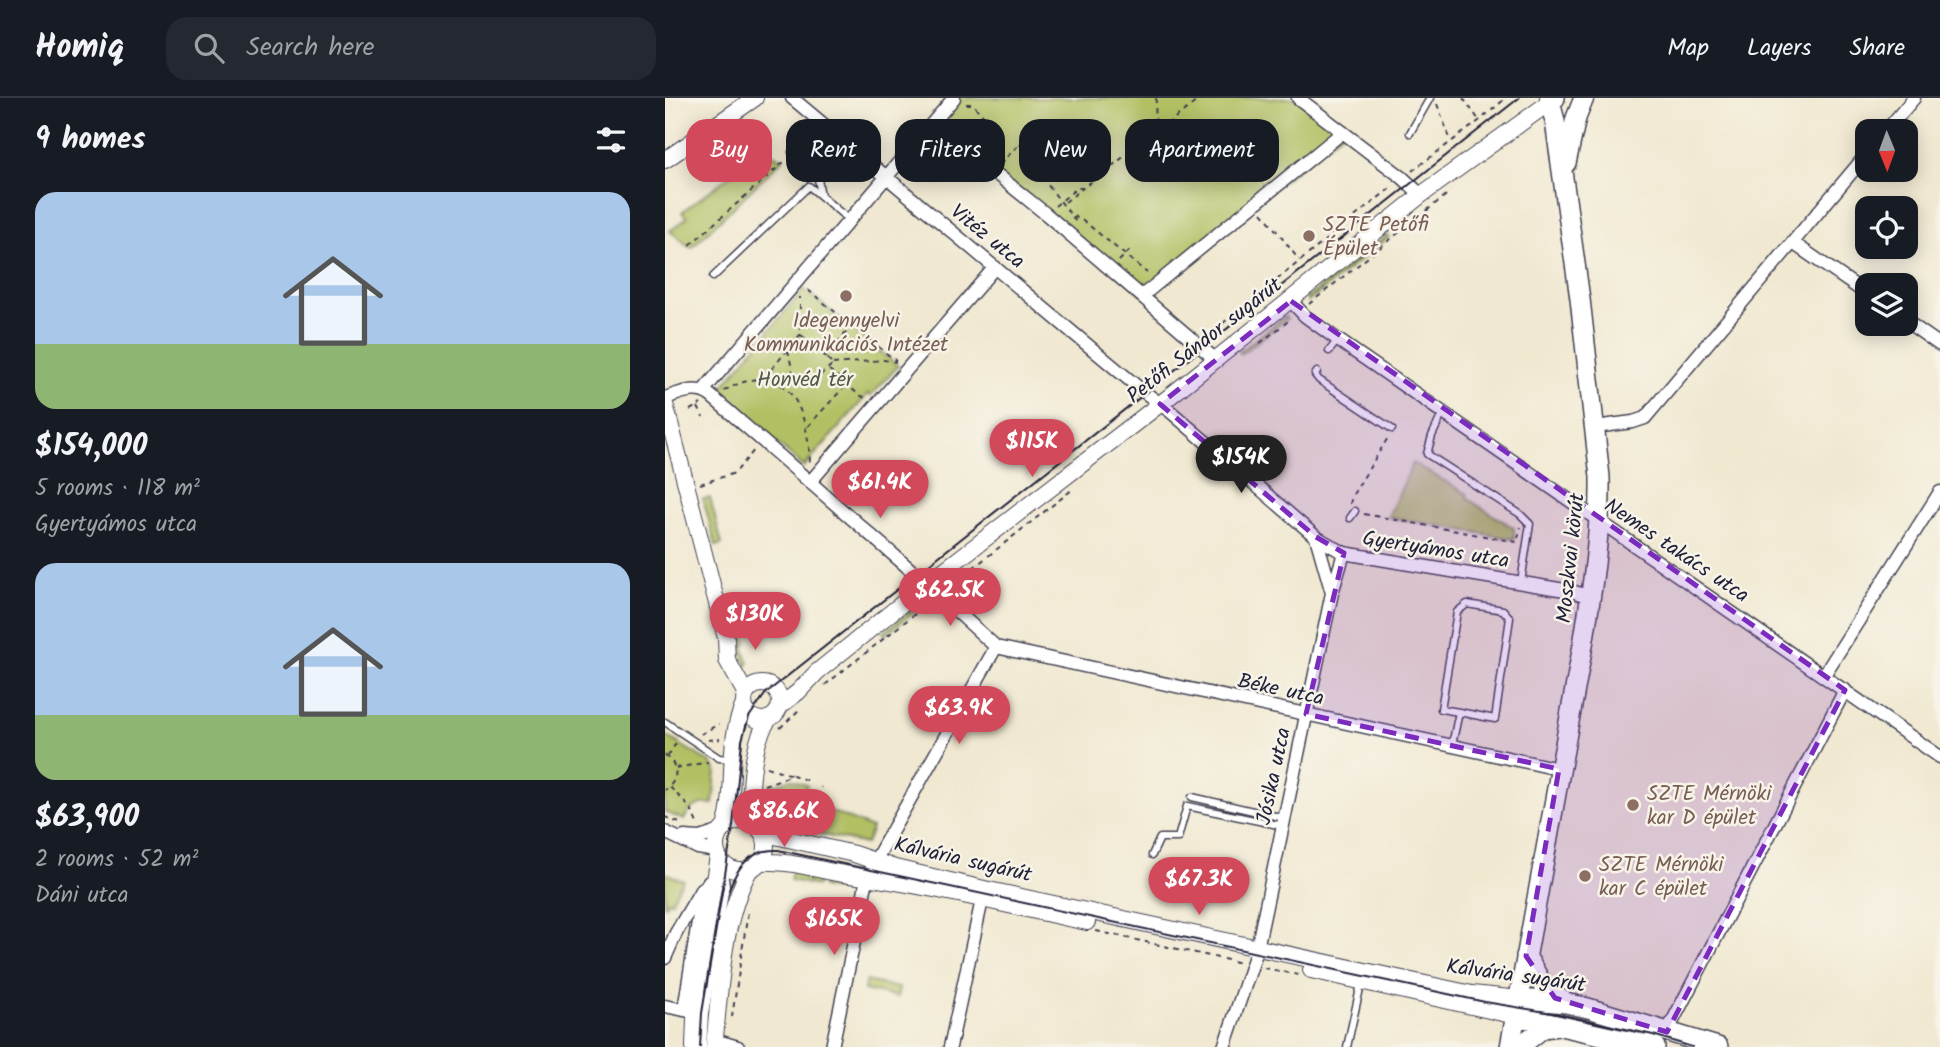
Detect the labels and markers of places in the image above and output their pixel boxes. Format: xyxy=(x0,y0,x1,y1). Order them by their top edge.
place label: SZTE Petőfi Épület xyxy=(1323,209,1430,266)
marker: SZTE Petőfi Épület xyxy=(1301,228,1317,244)
marker: Idegennyelvi Kommunikációs Intézet xyxy=(838,288,854,304)
place label: Idegennyelvi Kommunikációs Intézet xyxy=(744,305,949,362)
pin: $115K xyxy=(983,420,1081,479)
pin: $154K xyxy=(1192,436,1290,495)
pin: $61.4K xyxy=(823,460,937,520)
pin: $62.5K xyxy=(893,568,1007,628)
pin: $130K xyxy=(706,592,804,652)
pin: $63.9K xyxy=(902,686,1016,746)
place label: SZTE Mérnöki kar D épület xyxy=(1647,778,1772,835)
pin: $86.6K xyxy=(727,790,841,849)
marker: SZTE Mérnöki kar D épület xyxy=(1625,797,1641,813)
place label: SZTE Mérnöki kar C épület xyxy=(1599,849,1724,906)
pin: $67.3K xyxy=(1142,858,1256,917)
marker: SZTE Mérnöki kar C épület xyxy=(1577,868,1593,884)
pin: $165K xyxy=(785,898,883,957)

